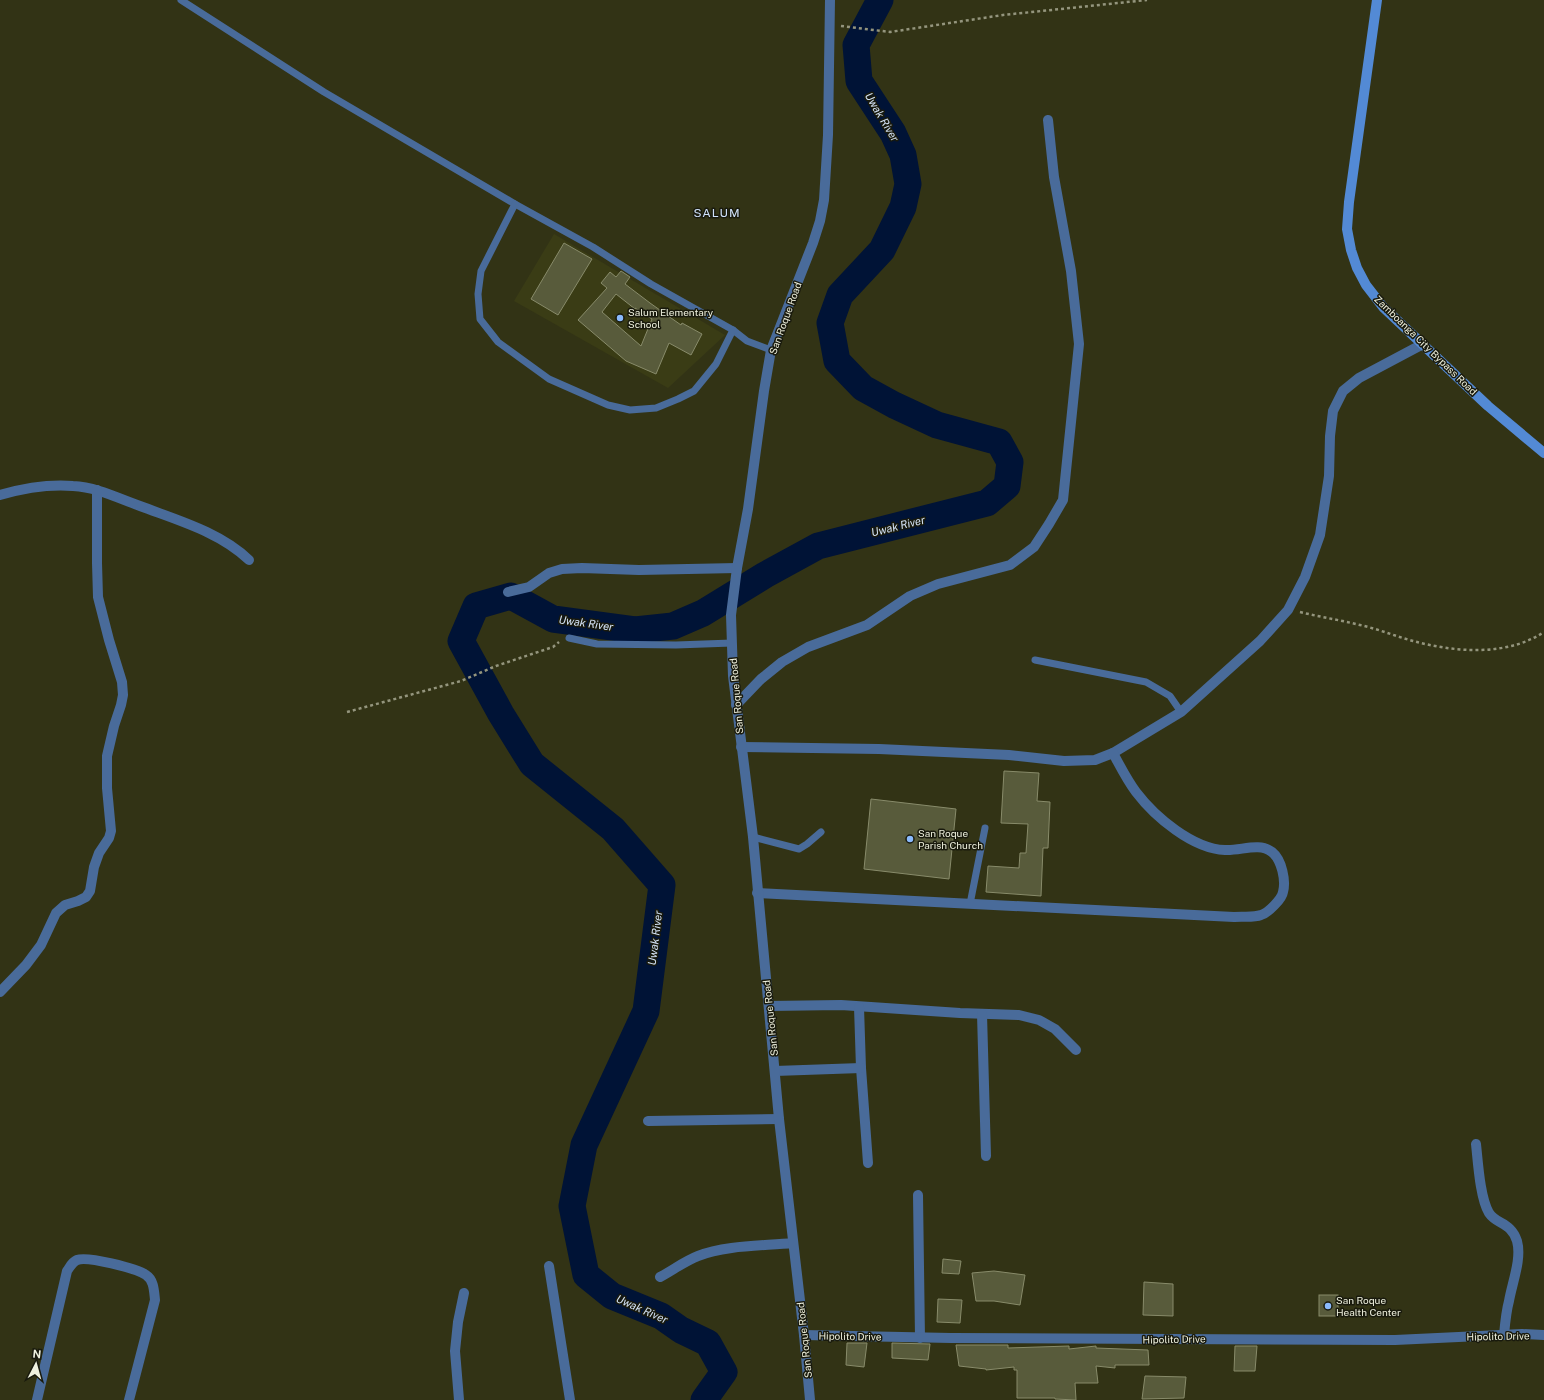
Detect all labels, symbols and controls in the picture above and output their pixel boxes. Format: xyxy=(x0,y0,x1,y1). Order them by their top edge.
water label: Uwak River xyxy=(863,90,902,144)
district label: SALUM xyxy=(693,206,741,220)
street label: San Roque Road xyxy=(766,280,804,356)
street label: Zamboanga City Bypass Road xyxy=(1372,293,1480,397)
place label: Salum Elementary School xyxy=(628,306,714,330)
marker: Salum Elementary School xyxy=(615,313,625,323)
water label: Uwak River xyxy=(870,513,927,538)
water label: Uwak River xyxy=(558,613,615,633)
street label: San Roque Road xyxy=(727,658,745,734)
place label: San Roque Parish Church xyxy=(918,827,983,851)
marker: San Roque Parish Church xyxy=(905,834,915,844)
water label: Uwak River xyxy=(646,909,664,966)
street label: San Roque Road xyxy=(760,979,780,1056)
water label: Uwak River xyxy=(614,1292,670,1326)
place label: San Roque Health Center xyxy=(1336,1294,1401,1318)
street label: San Roque Road xyxy=(794,1301,814,1378)
marker: San Roque Health Center xyxy=(1323,1301,1333,1311)
street label: Hipolito Drive xyxy=(818,1329,882,1343)
street label: Hipolito Drive xyxy=(1466,1329,1530,1343)
street label: Hipolito Drive xyxy=(1142,1332,1206,1346)
north arrow xyxy=(16,1344,56,1384)
text: N xyxy=(32,1348,42,1360)

